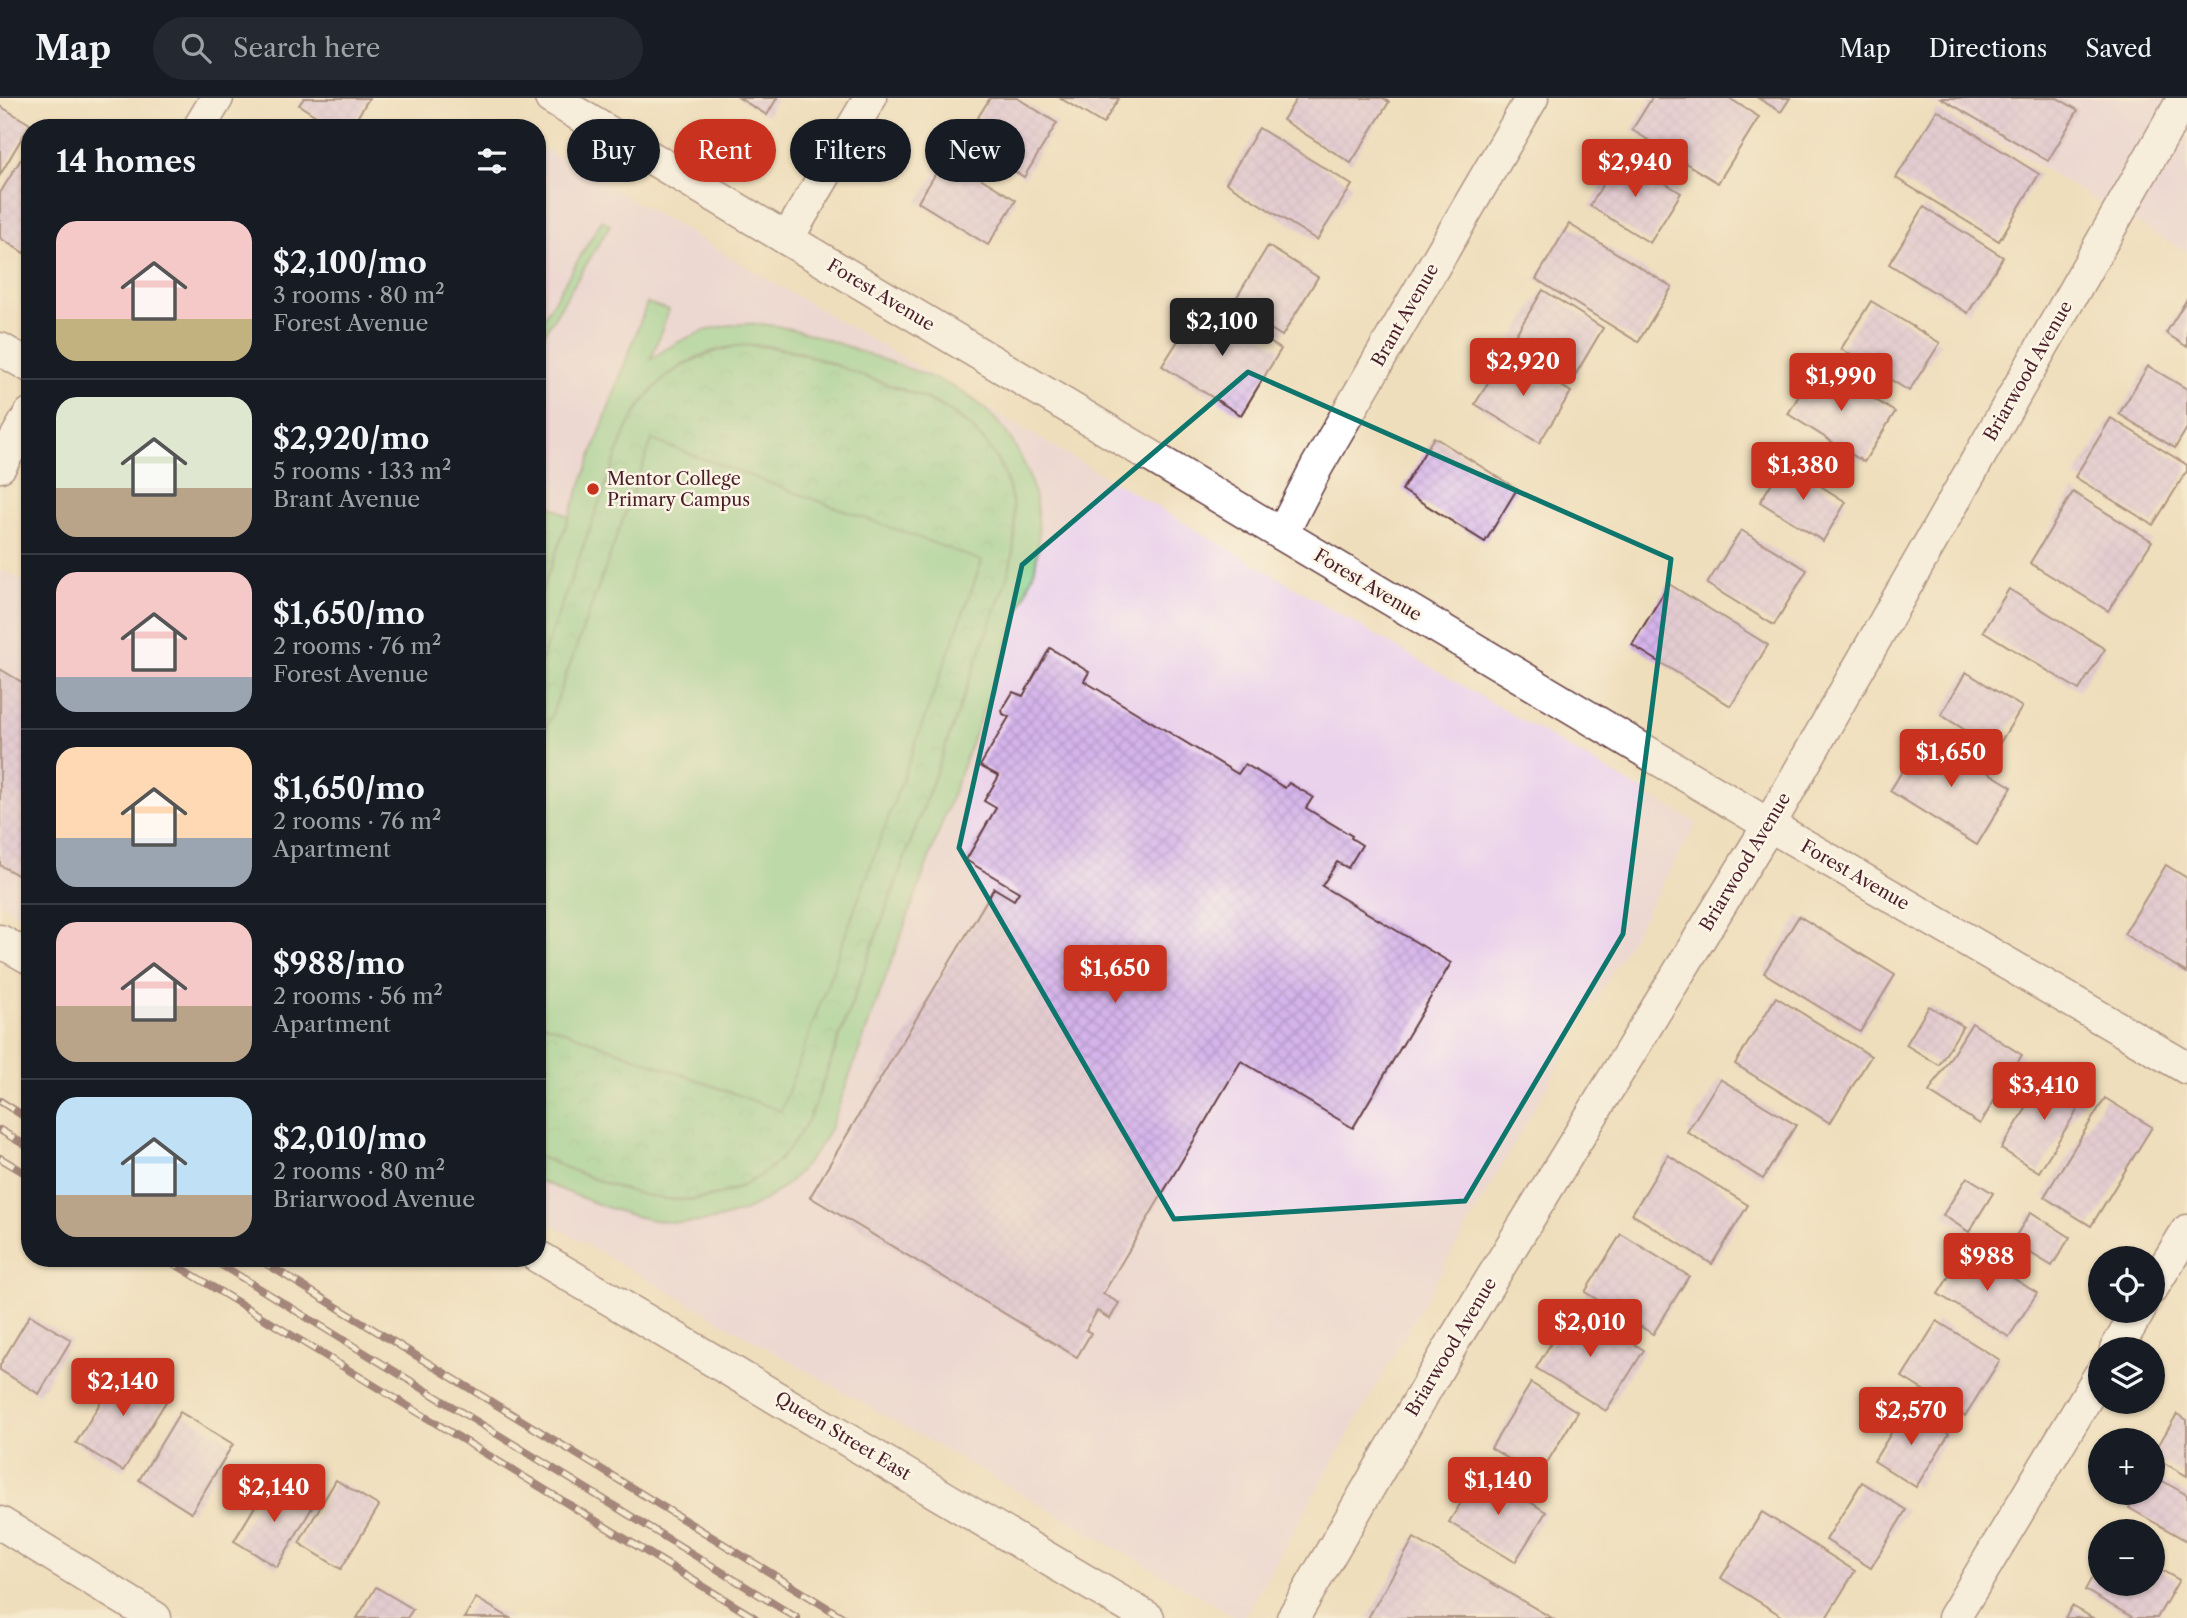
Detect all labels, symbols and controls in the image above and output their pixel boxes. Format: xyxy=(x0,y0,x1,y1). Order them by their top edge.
search box xyxy=(153,17,643,80)
text: Map xyxy=(35,28,111,69)
icon: search xyxy=(177,29,215,67)
text: Search here xyxy=(233,32,380,64)
text: Map xyxy=(1839,34,1891,63)
text: Directions xyxy=(1929,34,2047,63)
text: Saved xyxy=(2085,34,2152,63)
chip: Buy xyxy=(567,119,660,182)
chip: Rent xyxy=(674,119,776,182)
chip: Filters xyxy=(790,119,911,182)
chip: New xyxy=(925,119,1025,182)
pin: $2,940 xyxy=(1578,140,1692,199)
icon: filters xyxy=(473,142,511,180)
text: 14 homes xyxy=(56,143,196,180)
text: $2,940 xyxy=(1598,148,1672,176)
text: $2,100/mo xyxy=(273,244,427,281)
icon: home xyxy=(112,249,196,333)
street label: Forest Avenue xyxy=(823,254,939,336)
street label: Brant Avenue xyxy=(1367,260,1443,370)
text: 3 rooms · 80 m² xyxy=(273,281,445,309)
street label: Briarwood Avenue xyxy=(1979,297,2077,445)
pin: $2,100 xyxy=(1165,299,1279,358)
text: $2,100 xyxy=(1186,307,1258,335)
text: Forest Avenue xyxy=(273,309,428,337)
pin: $2,920 xyxy=(1466,338,1580,398)
text: $2,920 xyxy=(1486,347,1560,375)
pin: $1,990 xyxy=(1784,354,1898,413)
text: $1,990 xyxy=(1805,362,1877,390)
text: $2,920/mo xyxy=(273,420,429,457)
icon: home xyxy=(112,425,196,509)
pin: $1,380 xyxy=(1746,442,1860,502)
text: $1,380 xyxy=(1767,451,1839,479)
text: 5 rooms · 133 m² xyxy=(273,457,451,485)
place label: Mentor College Primary Campus xyxy=(607,468,750,511)
marker: Mentor College Primary Campus xyxy=(585,481,601,497)
text: Brant Avenue xyxy=(273,485,420,513)
street label: Forest Avenue xyxy=(1310,544,1426,626)
text: $1,650/mo xyxy=(273,595,425,632)
icon: home xyxy=(112,600,196,684)
text: 2 rooms · 76 m² xyxy=(273,632,441,660)
text: Forest Avenue xyxy=(273,660,428,688)
pin: $1,650 xyxy=(1894,730,2008,789)
text: $1,650 xyxy=(1916,738,1986,766)
text: $1,650/mo xyxy=(273,770,425,807)
icon: home xyxy=(112,775,196,859)
street label: Briarwood Avenue xyxy=(1695,789,1795,935)
text: 2 rooms · 76 m² xyxy=(273,807,441,835)
text: Apartment xyxy=(273,835,391,863)
street label: Forest Avenue xyxy=(1797,835,1913,915)
text: $988/mo xyxy=(273,945,405,982)
pin: $1,650 xyxy=(1058,946,1172,1005)
icon: home xyxy=(112,950,196,1034)
text: $1,650 xyxy=(1080,954,1150,982)
text: 2 rooms · 56 m² xyxy=(273,982,443,1010)
text: Apartment xyxy=(273,1010,391,1038)
pin: $3,410 xyxy=(1987,1062,2101,1122)
text: $3,410 xyxy=(2009,1071,2079,1099)
text: $2,010/mo xyxy=(273,1120,427,1157)
icon: home xyxy=(112,1125,196,1209)
text: 2 rooms · 80 m² xyxy=(273,1157,445,1185)
text: Briarwood Avenue xyxy=(273,1185,475,1213)
pin: $988 xyxy=(1946,1234,2028,1293)
text: $988 xyxy=(1960,1242,2014,1270)
map controls xyxy=(2088,1246,2165,1596)
button: locate xyxy=(2088,1246,2165,1323)
street label: Briarwood Avenue xyxy=(1401,1274,1501,1420)
pin: $2,010 xyxy=(1533,1300,1647,1359)
text: $2,010 xyxy=(1554,1308,1626,1336)
button: layers xyxy=(2088,1337,2165,1414)
pin: $2,140 xyxy=(66,1358,180,1418)
text: $2,140 xyxy=(87,1367,159,1395)
street label: Queen Street East xyxy=(771,1387,915,1485)
pin: $2,570 xyxy=(1854,1388,1968,1447)
text: $2,570 xyxy=(1875,1396,1947,1424)
button: + xyxy=(2088,1428,2165,1505)
pin: $1,140 xyxy=(1441,1458,1555,1517)
pin: $2,140 xyxy=(217,1464,331,1524)
text: $1,140 xyxy=(1464,1466,1532,1494)
text: $2,140 xyxy=(238,1473,310,1501)
button: − xyxy=(2088,1519,2165,1596)

